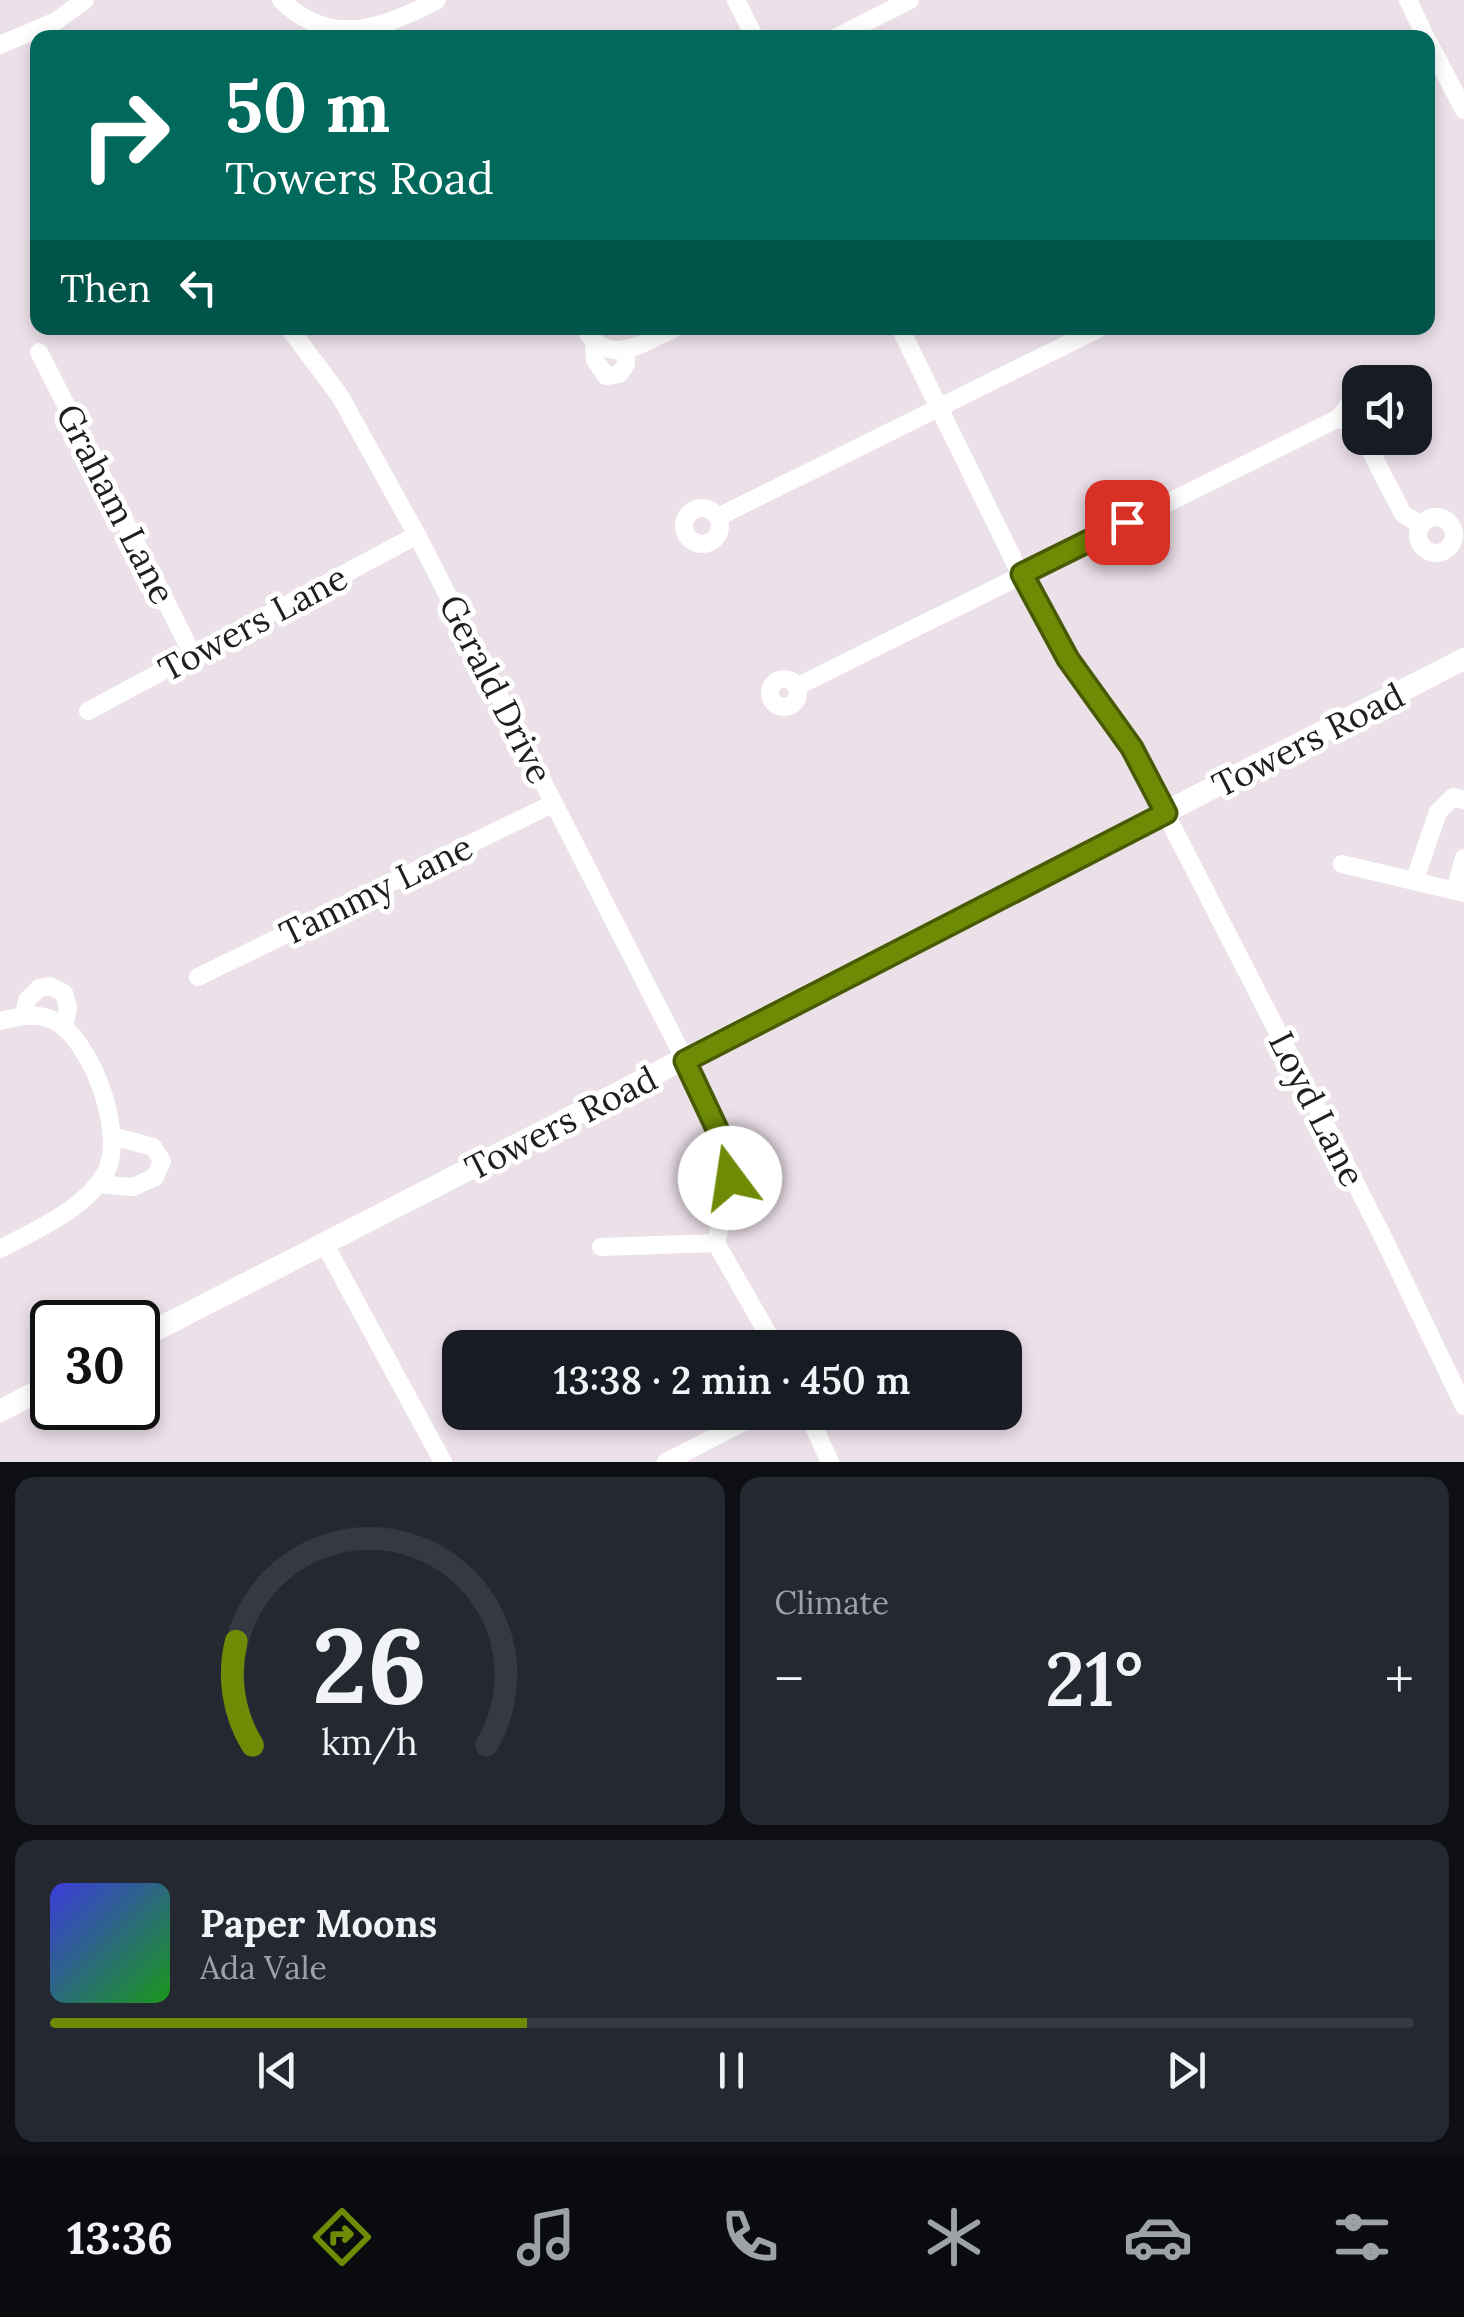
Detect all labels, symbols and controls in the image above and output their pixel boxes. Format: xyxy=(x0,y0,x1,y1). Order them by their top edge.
text: 50 m xyxy=(225,62,390,151)
icon: right xyxy=(60,70,190,200)
text: Towers Road xyxy=(225,149,494,206)
icon: left xyxy=(171,260,226,315)
text: Then xyxy=(60,264,151,312)
map controls xyxy=(1342,365,1432,455)
button: sound xyxy=(1342,365,1432,455)
street label: Graham Lane xyxy=(46,396,186,612)
pin xyxy=(1085,480,1170,565)
icon: arrive xyxy=(1100,495,1155,550)
street label: Towers Lane xyxy=(151,554,355,692)
street label: Gerald Drive xyxy=(429,587,563,791)
street label: Towers Road xyxy=(1205,672,1411,808)
street label: Tammy Lane xyxy=(272,824,480,956)
street label: Loyd Lane xyxy=(1259,1024,1375,1194)
street label: Towers Road xyxy=(458,1055,664,1191)
position arrow xyxy=(678,1126,782,1230)
speed limit sign: 30 xyxy=(30,1300,160,1430)
text: 13:38 · 2 min · 450 m xyxy=(554,1356,910,1404)
text: Climate xyxy=(775,1582,889,1623)
text: 26 xyxy=(312,1598,427,1731)
text: 21° xyxy=(1045,1631,1144,1727)
text: − xyxy=(775,1644,804,1714)
text: + xyxy=(1385,1644,1414,1714)
text: km/h xyxy=(321,1719,418,1765)
text: Paper Moons xyxy=(200,1899,437,1947)
text: Ada Vale xyxy=(200,1947,327,1988)
icon: previous xyxy=(250,2043,305,2098)
icon: pause xyxy=(704,2043,759,2098)
icon: next xyxy=(1159,2043,1214,2098)
icon: directions xyxy=(307,2202,377,2272)
icon: music xyxy=(511,2202,581,2272)
icon: phone xyxy=(715,2202,785,2272)
icon: climate xyxy=(919,2202,989,2272)
icon: car xyxy=(1123,2202,1193,2272)
icon: filters xyxy=(1327,2202,1397,2272)
text: 13:36 xyxy=(67,2209,173,2266)

